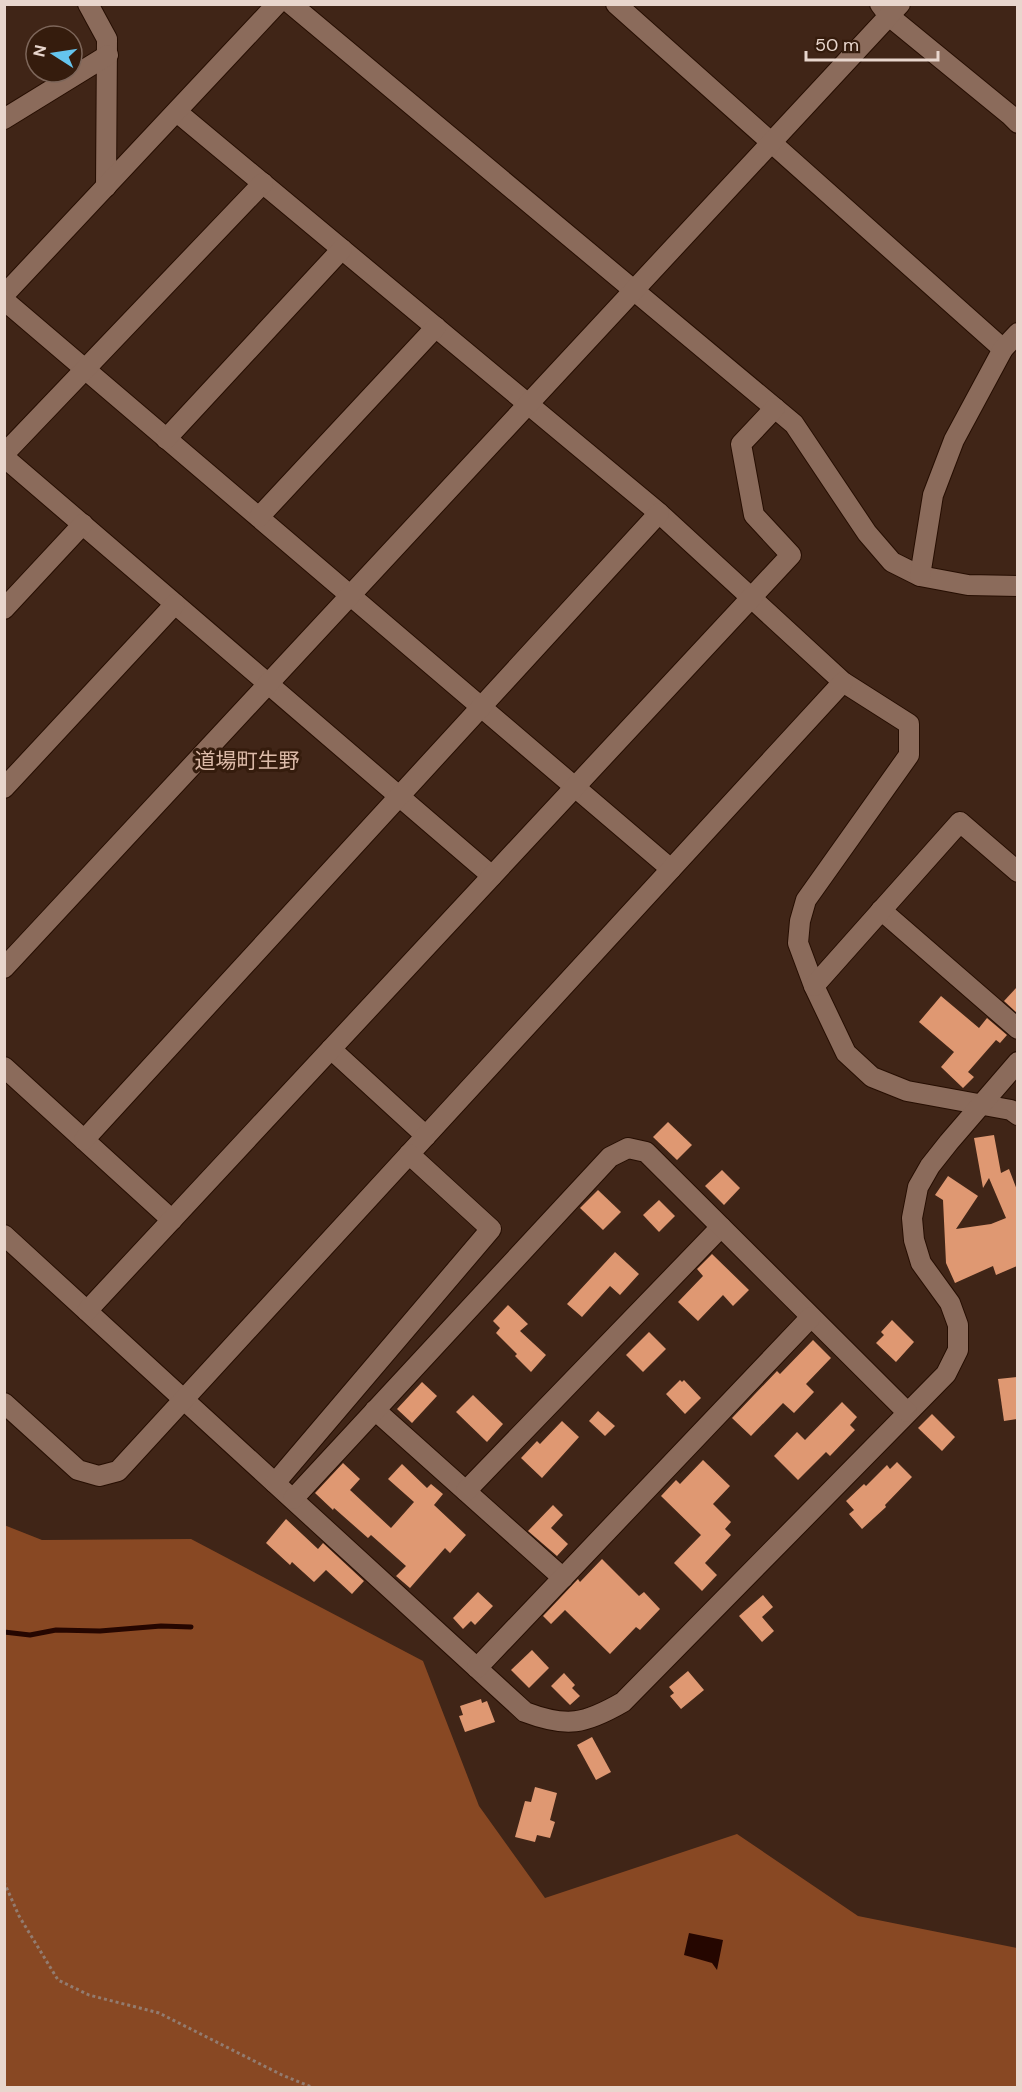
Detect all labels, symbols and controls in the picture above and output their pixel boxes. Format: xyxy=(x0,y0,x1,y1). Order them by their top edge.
north arrow xyxy=(24,24,84,84)
scale bar xyxy=(806,24,938,62)
text: 50 m xyxy=(815,33,859,57)
text: N xyxy=(28,43,51,59)
district label: 道場町生野 xyxy=(195,747,300,775)

